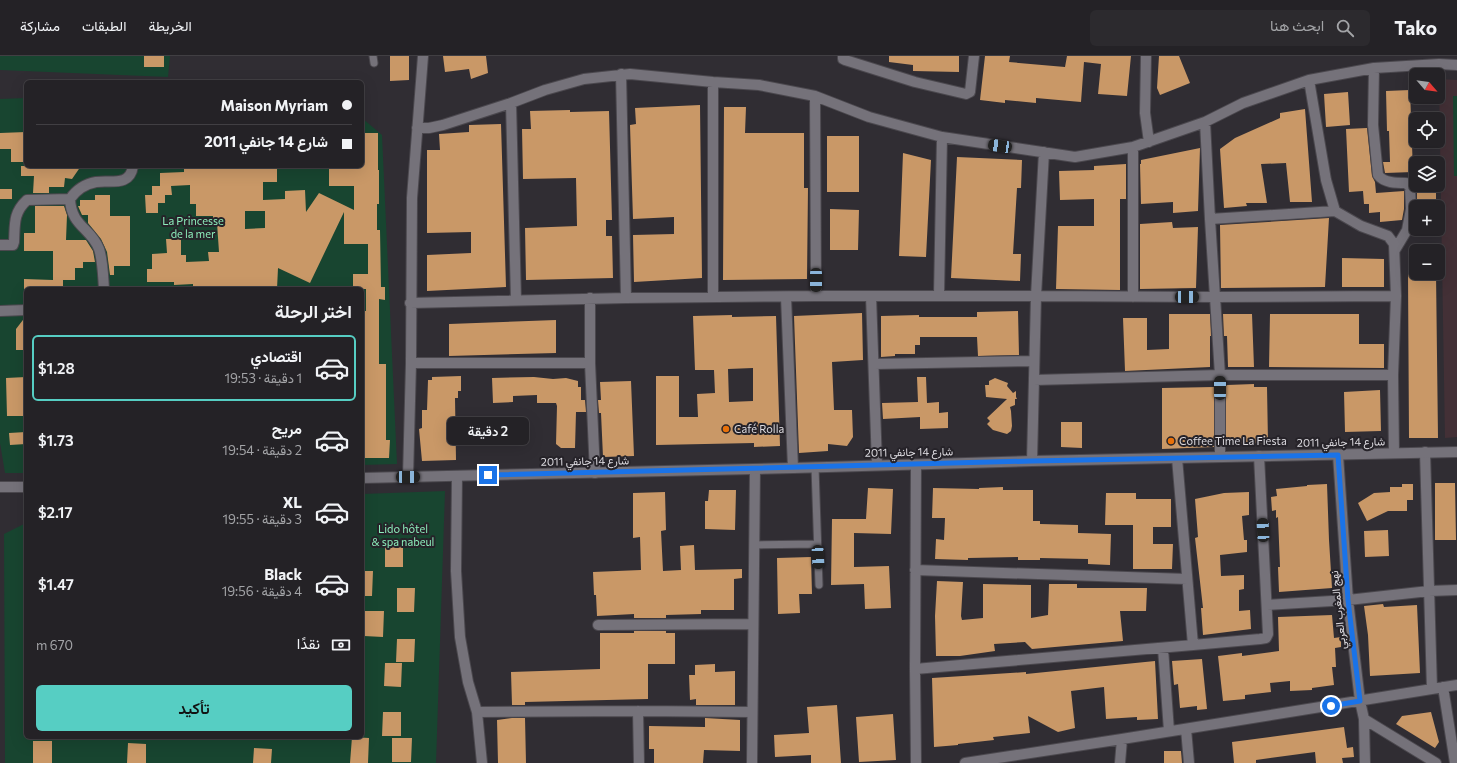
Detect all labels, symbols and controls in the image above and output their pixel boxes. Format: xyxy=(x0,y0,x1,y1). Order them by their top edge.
search box xyxy=(1090,10,1370,46)
text: ابحث هنا xyxy=(1270,16,1324,34)
text: Tako xyxy=(1394,16,1437,39)
text: مشاركة xyxy=(20,17,60,34)
text: الطبقات xyxy=(82,17,126,34)
text: الخريطة xyxy=(148,17,192,34)
icon: search xyxy=(1334,17,1356,39)
north arrow xyxy=(1409,68,1445,104)
map controls xyxy=(1409,68,1445,280)
text: Maison Myriam xyxy=(221,96,328,114)
button: locate xyxy=(1409,112,1445,148)
text: شارع 14 جانفي 2011 xyxy=(204,132,328,150)
car xyxy=(987,138,1013,154)
button: layers xyxy=(1409,156,1445,192)
button: + xyxy=(1409,200,1445,236)
park label: La Princesse de la mer xyxy=(162,214,224,240)
button: − xyxy=(1409,244,1445,280)
car xyxy=(810,268,822,292)
car xyxy=(1175,291,1199,303)
text: اختر الرحلة xyxy=(275,300,352,322)
text: اقتصادي xyxy=(250,347,302,365)
icon: car xyxy=(314,350,350,386)
text: $1.28 xyxy=(38,359,75,377)
text: 1 دقيقة · 19:53 xyxy=(224,370,302,386)
car xyxy=(1214,376,1226,400)
callout: 2 دقيقة xyxy=(447,417,529,445)
text: مريح xyxy=(272,419,302,437)
icon: car xyxy=(314,422,350,458)
place label: Café Rolla xyxy=(734,422,784,435)
text: 2 دقيقة xyxy=(468,423,508,439)
marker: Café Rolla xyxy=(721,424,731,434)
text: $1.73 xyxy=(38,431,74,449)
place label: Coffee Time La Fiesta xyxy=(1179,434,1287,447)
street label: شارع 14 جانفي 2011 xyxy=(1297,434,1386,453)
marker: Coffee Time La Fiesta xyxy=(1166,436,1176,446)
text: 2 دقيقة · 19:54 xyxy=(222,442,302,458)
street label: شارع 14 جانفي 2011 xyxy=(865,444,954,463)
street label: شارع 14 جانفي 2011 xyxy=(541,453,630,472)
route end xyxy=(479,466,497,484)
car xyxy=(396,471,420,483)
text: XL xyxy=(283,493,302,511)
icon: car xyxy=(314,494,350,530)
text: $2.17 xyxy=(38,503,73,521)
text: 3 دقيقة · 19:55 xyxy=(222,511,302,527)
car xyxy=(1256,518,1270,542)
park label: Lido hôtel & spa nabeul xyxy=(372,522,434,548)
car xyxy=(811,545,825,569)
text: Black xyxy=(264,565,302,583)
icon: car xyxy=(314,566,350,602)
street label: نهج المغرب العربي xyxy=(1327,570,1352,650)
text: $1.47 xyxy=(38,575,74,593)
text: 4 دقيقة · 19:56 xyxy=(222,583,302,599)
text: نقدًا xyxy=(297,634,320,652)
icon: cash xyxy=(330,634,352,656)
text: 670 m xyxy=(36,637,73,653)
button: تأكيد xyxy=(36,685,352,731)
route start xyxy=(1322,697,1340,715)

